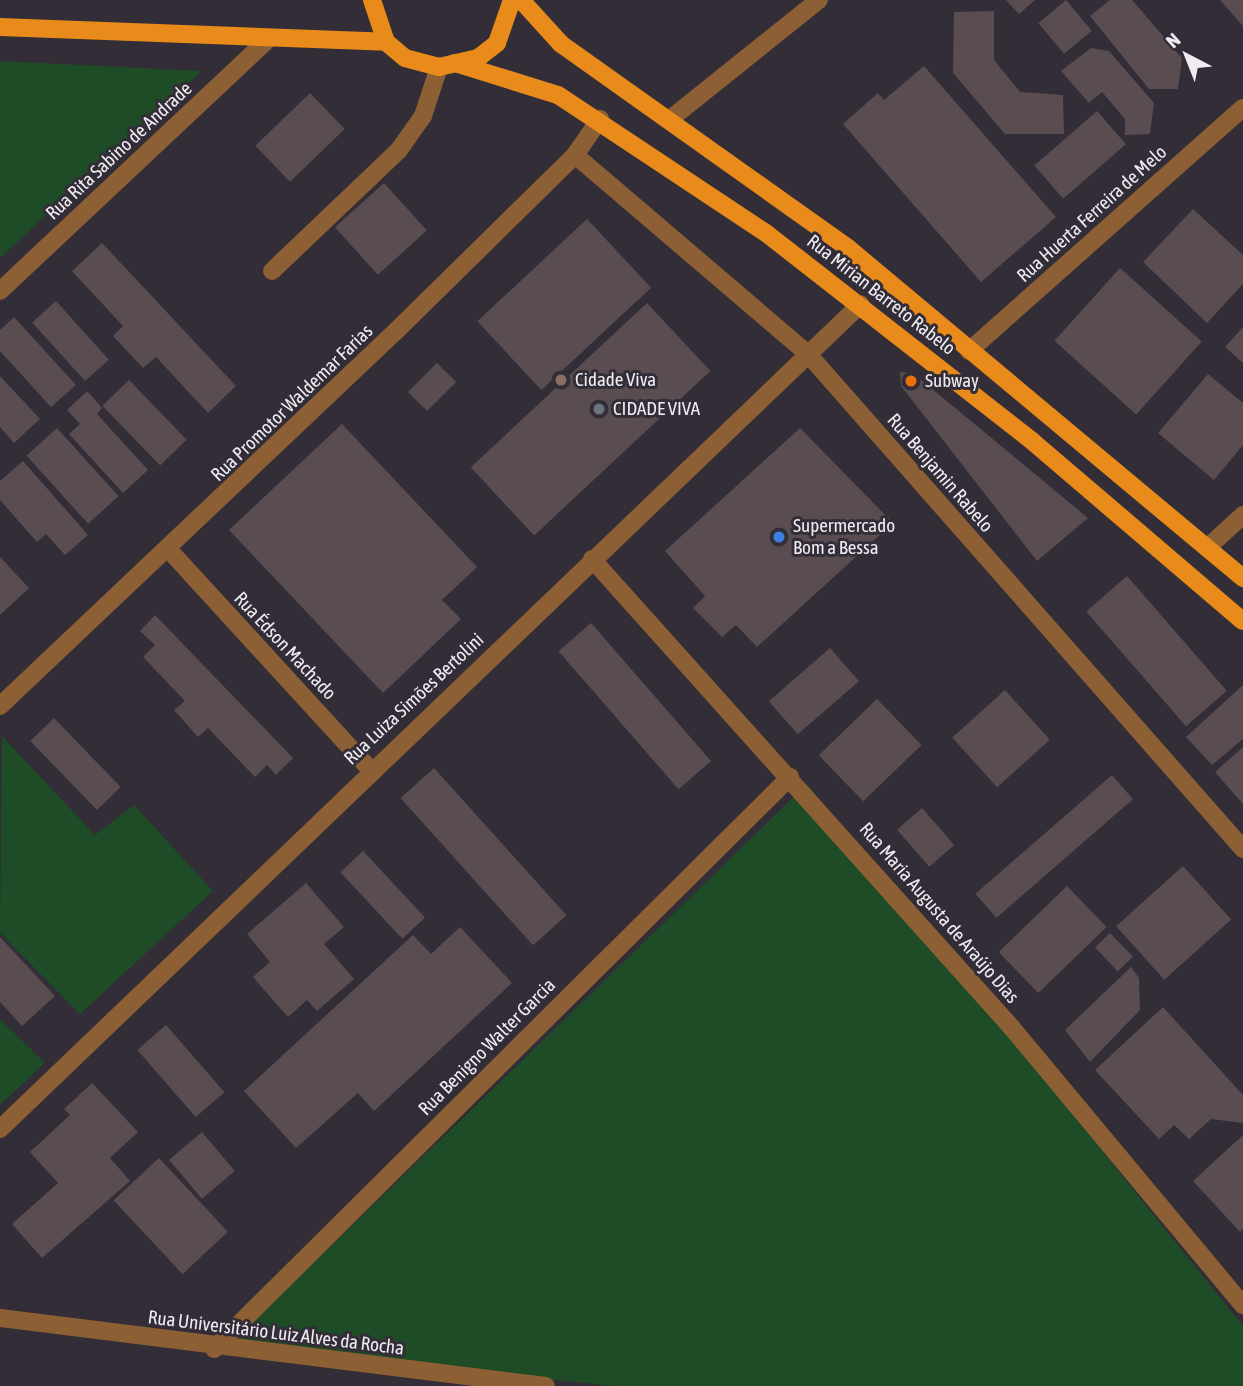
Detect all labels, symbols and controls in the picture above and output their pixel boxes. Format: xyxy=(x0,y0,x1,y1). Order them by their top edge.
north arrow xyxy=(1152,21,1222,91)
text: N xyxy=(1161,28,1184,52)
street label: Rua Rita Sabino de Andrade xyxy=(41,77,197,225)
street label: Rua Huerta Ferreira de Melo xyxy=(1013,141,1171,287)
street label: Rua Mirian Barreto Rabelo xyxy=(802,230,960,360)
street label: Rua Promotor Waldemar Farias xyxy=(206,320,378,486)
place label: Cidade Viva xyxy=(575,369,656,391)
place label: Subway xyxy=(925,370,979,392)
marker: Cidade Viva xyxy=(553,372,569,388)
marker: Subway xyxy=(903,373,919,389)
place label: CIDADE VIVA xyxy=(613,398,700,420)
marker: CIDADE VIVA xyxy=(591,401,607,417)
street label: Rua Benjamin Rabelo xyxy=(882,409,998,537)
place label: Supermercado Bom a Bessa xyxy=(793,515,895,559)
marker: Supermercado Bom a Bessa xyxy=(771,529,787,545)
street label: Rua Édson Machado xyxy=(229,587,341,705)
street label: Rua Luiza Simões Bertolini xyxy=(340,628,488,770)
street label: Rua Maria Augusta de Araújo Dias xyxy=(854,818,1024,1008)
street label: Rua Benigno Walter Garcia xyxy=(414,974,560,1120)
street label: Rua Universitário Luiz Alves da Rocha xyxy=(147,1306,405,1360)

